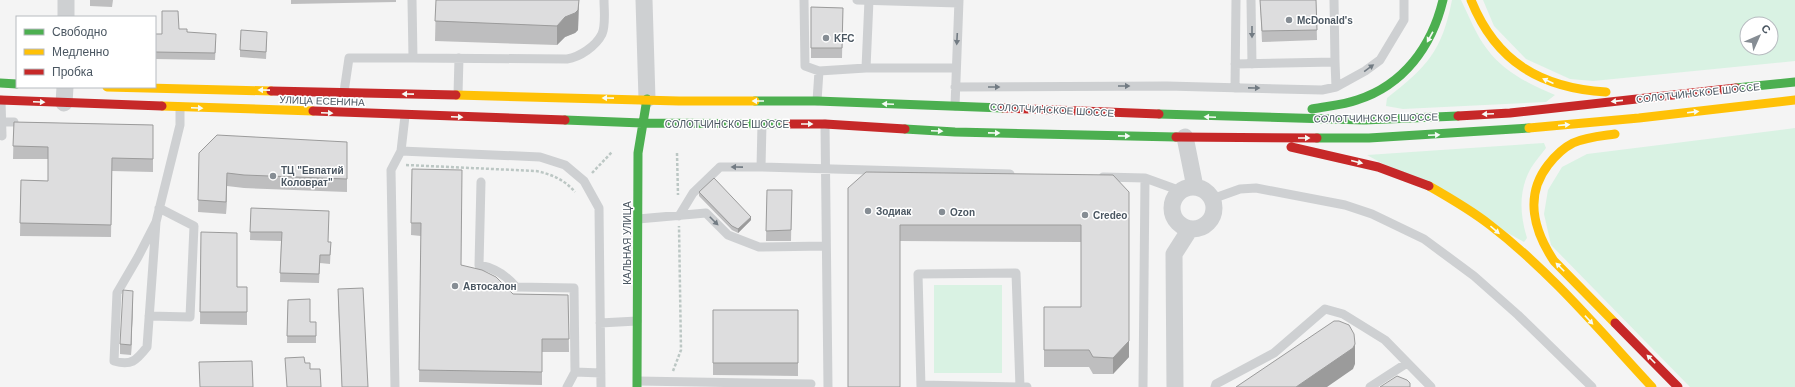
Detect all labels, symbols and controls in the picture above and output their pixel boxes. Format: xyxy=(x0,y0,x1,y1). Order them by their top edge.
marker: McDonald's xyxy=(1284,15,1294,25)
place label: McDonald's xyxy=(1297,15,1353,26)
legend xyxy=(16,16,156,88)
north arrow xyxy=(1739,16,1779,56)
text: С xyxy=(1759,22,1773,36)
text: Свободно xyxy=(52,25,107,39)
one-way arrow xyxy=(1249,26,1255,39)
one-way arrow xyxy=(1427,31,1434,42)
marker: KFC xyxy=(821,33,831,43)
place label: KFC xyxy=(834,33,855,44)
one-way arrow xyxy=(953,33,960,45)
text: Медленно xyxy=(52,45,109,59)
one-way arrow xyxy=(1364,64,1375,72)
text: Пробка xyxy=(52,65,93,79)
one-way arrow xyxy=(1543,78,1554,84)
street label: СОЛОТЧИНСКОЕ ШОССЕ xyxy=(1636,81,1761,105)
one-way arrow xyxy=(1118,83,1131,89)
one-way arrow xyxy=(988,84,1001,90)
one-way arrow xyxy=(1248,85,1260,92)
one-way arrow xyxy=(258,87,270,94)
one-way arrow xyxy=(402,90,414,97)
street label: УЛИЦА ЕСЕНИНА xyxy=(279,94,365,108)
one-way arrow xyxy=(601,95,614,101)
one-way arrow xyxy=(751,98,764,104)
one-way arrow xyxy=(1611,98,1623,105)
one-way arrow xyxy=(33,99,46,105)
one-way arrow xyxy=(881,101,894,107)
street label: СОЛОТЧИНСКОЕ ШОССЕ xyxy=(990,101,1115,119)
one-way arrow xyxy=(191,105,204,111)
one-way arrow xyxy=(321,109,333,116)
one-way arrow xyxy=(1687,109,1699,115)
street label: СОЛОТЧИНСКОЕ ШОССЕ xyxy=(1314,111,1439,125)
one-way arrow xyxy=(1481,111,1494,117)
one-way arrow xyxy=(451,114,464,120)
one-way arrow xyxy=(1203,114,1216,120)
street label: СОЛОТЧИНСКОЕ ШОССЕ xyxy=(665,119,790,130)
one-way arrow xyxy=(801,121,814,127)
one-way arrow xyxy=(1558,122,1570,129)
one-way arrow xyxy=(931,128,944,134)
one-way arrow xyxy=(988,130,1001,136)
one-way arrow xyxy=(1428,131,1440,138)
one-way arrow xyxy=(1118,133,1131,139)
one-way arrow xyxy=(1298,135,1311,141)
one-way arrow xyxy=(1351,160,1364,166)
one-way arrow xyxy=(730,164,743,170)
place label: ТЦ "Евпатий Коловрат" xyxy=(281,165,344,188)
marker: ТЦ "Евпатий Коловрат" xyxy=(268,171,278,181)
street label: КАЛЬНАЯ УЛИЦА xyxy=(622,201,633,285)
marker: Зодиак xyxy=(863,206,873,216)
place label: Зодиак xyxy=(876,206,912,217)
marker: Ozon xyxy=(937,207,947,217)
place label: Ozon xyxy=(950,207,975,218)
marker: Credeo xyxy=(1080,210,1090,220)
place label: Credeo xyxy=(1093,210,1127,221)
one-way arrow xyxy=(709,216,719,226)
one-way arrow xyxy=(1490,225,1501,234)
one-way arrow xyxy=(1555,262,1565,272)
marker: Автосалон xyxy=(450,281,460,291)
place label: Автосалон xyxy=(463,281,517,292)
one-way arrow xyxy=(1584,315,1594,325)
one-way arrow xyxy=(1646,354,1656,364)

